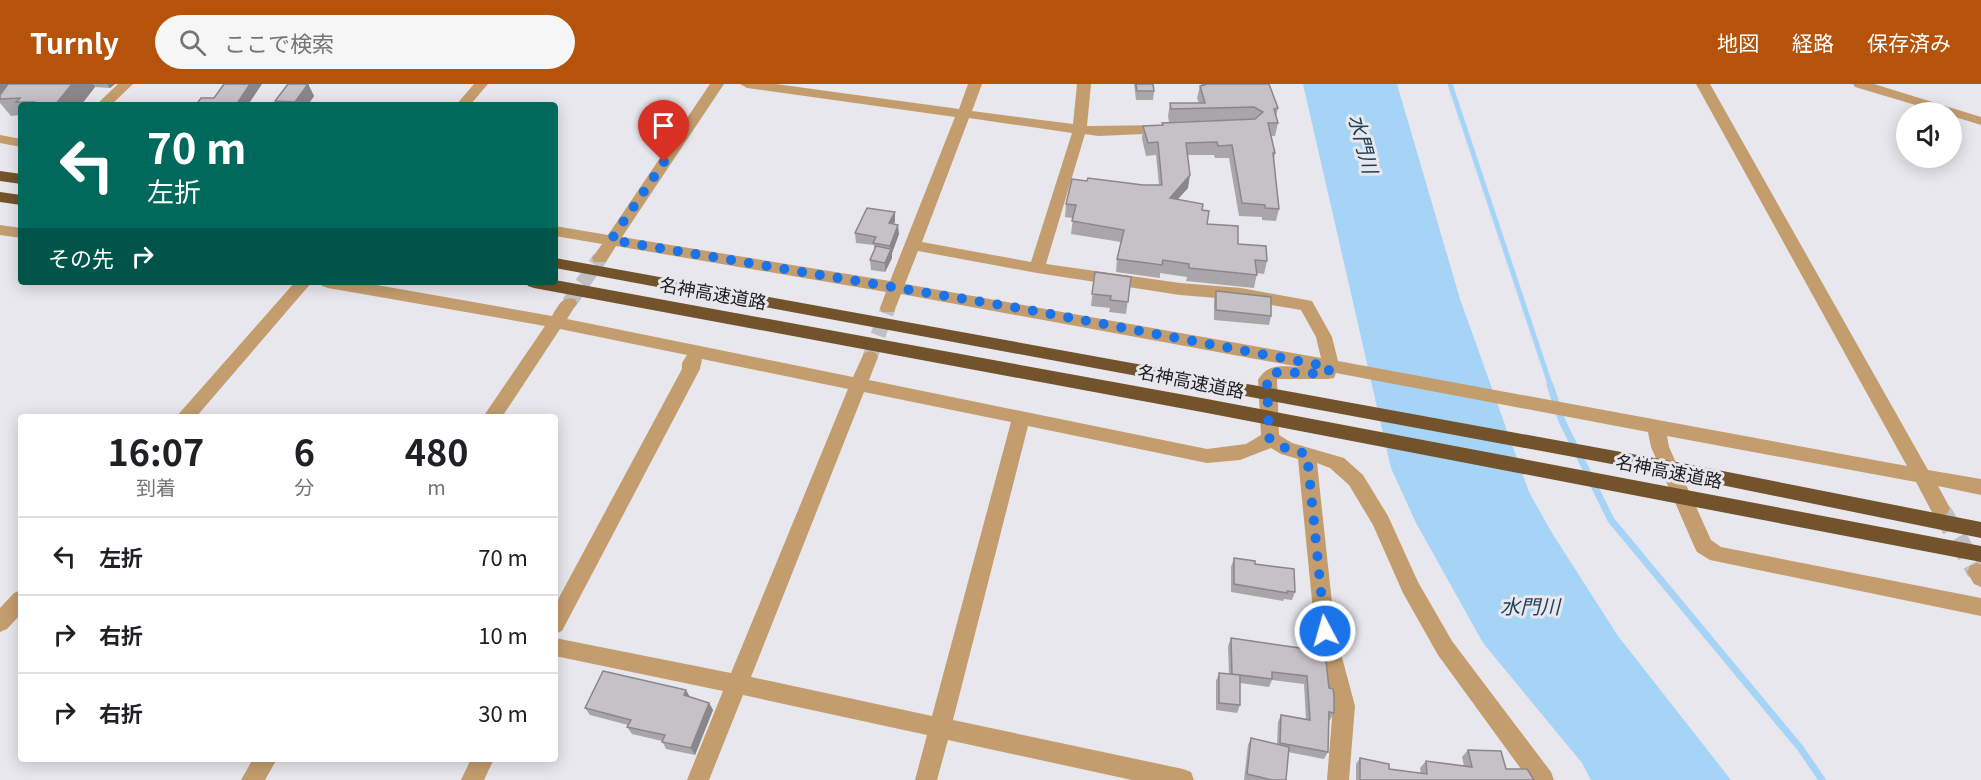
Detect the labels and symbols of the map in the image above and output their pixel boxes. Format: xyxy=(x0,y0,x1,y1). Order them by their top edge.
pin xyxy=(638,100,689,162)
water label: 水門川 xyxy=(1343,111,1387,178)
street label: 名神高速道路 xyxy=(658,270,769,314)
street label: 名神高速道路 xyxy=(1136,357,1247,403)
street label: 名神高速道路 xyxy=(1614,447,1725,493)
water label: 水門川 xyxy=(1500,591,1562,620)
position arrow xyxy=(1293,599,1357,663)

